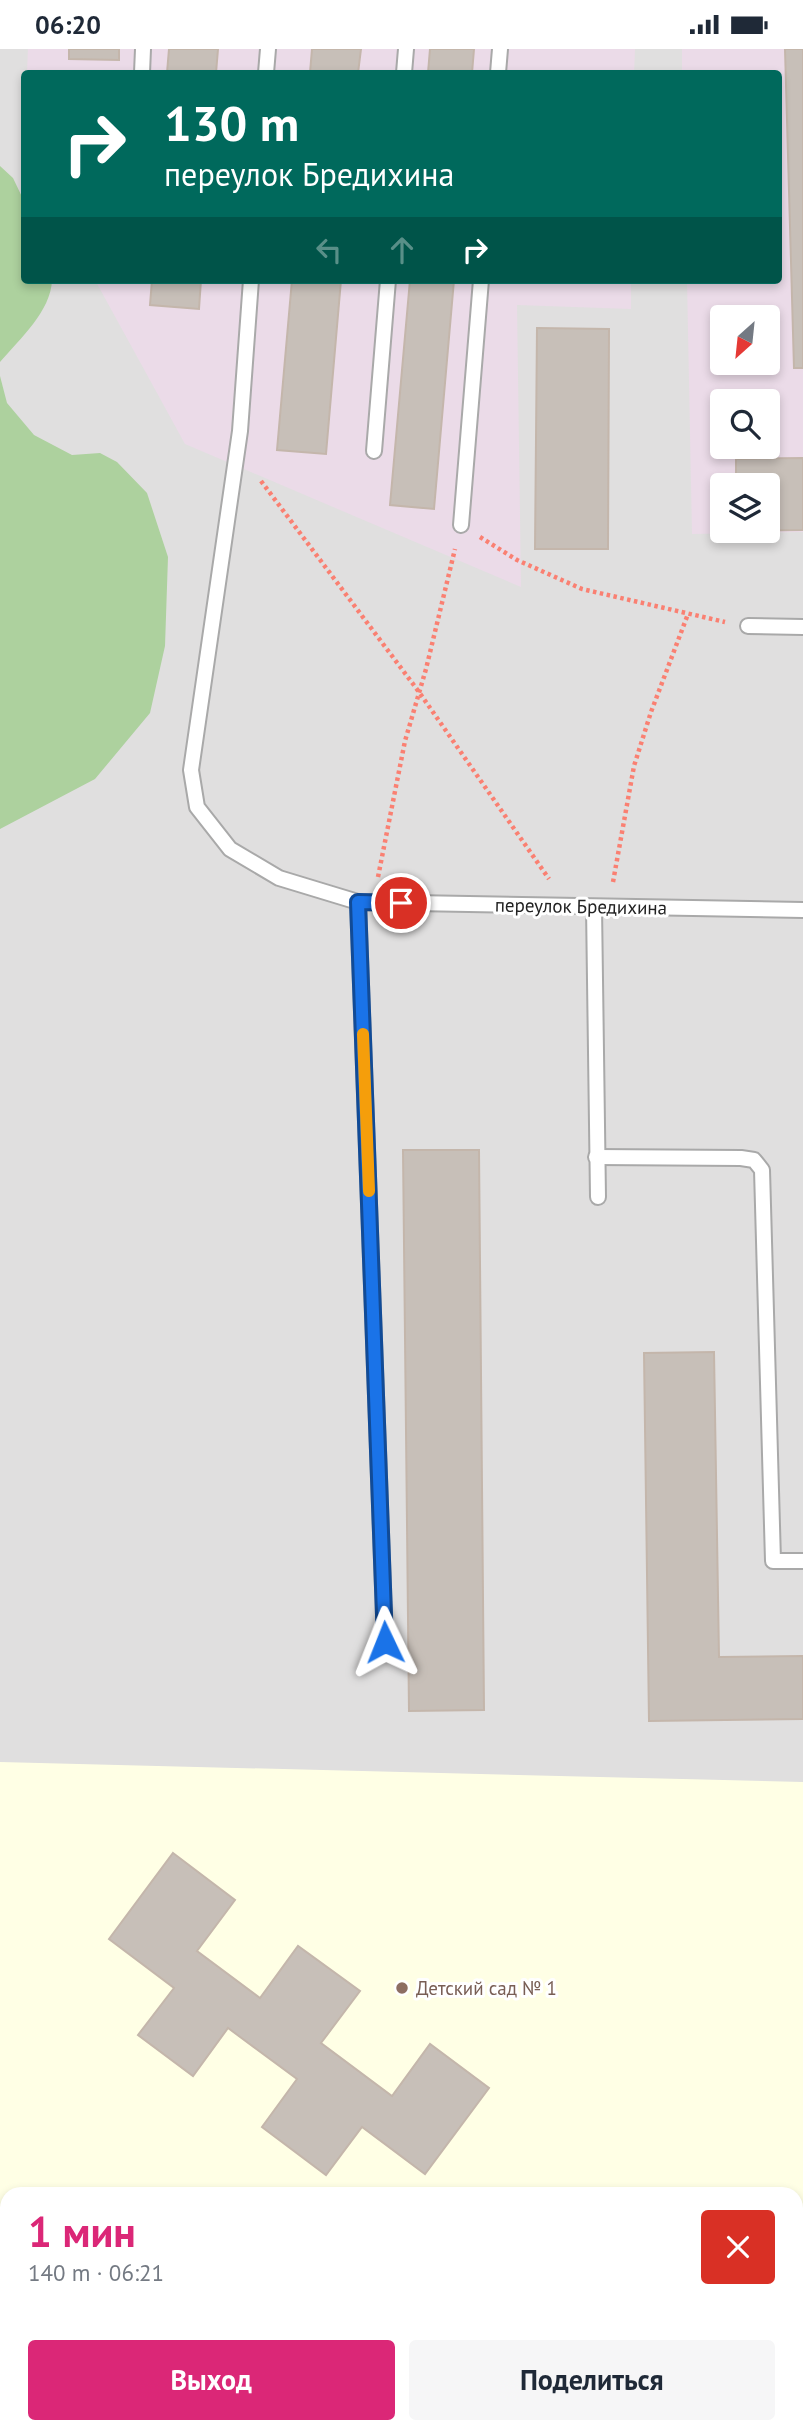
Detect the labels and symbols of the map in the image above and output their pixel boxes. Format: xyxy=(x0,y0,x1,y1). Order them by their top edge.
north arrow xyxy=(710,305,780,375)
pin xyxy=(371,873,431,933)
street label: переулок Бредихина xyxy=(495,892,667,920)
position arrow xyxy=(348,1605,422,1679)
place label: Детский сад № 1 xyxy=(416,1976,557,2000)
marker: Детский сад № 1 xyxy=(394,1980,410,1996)

